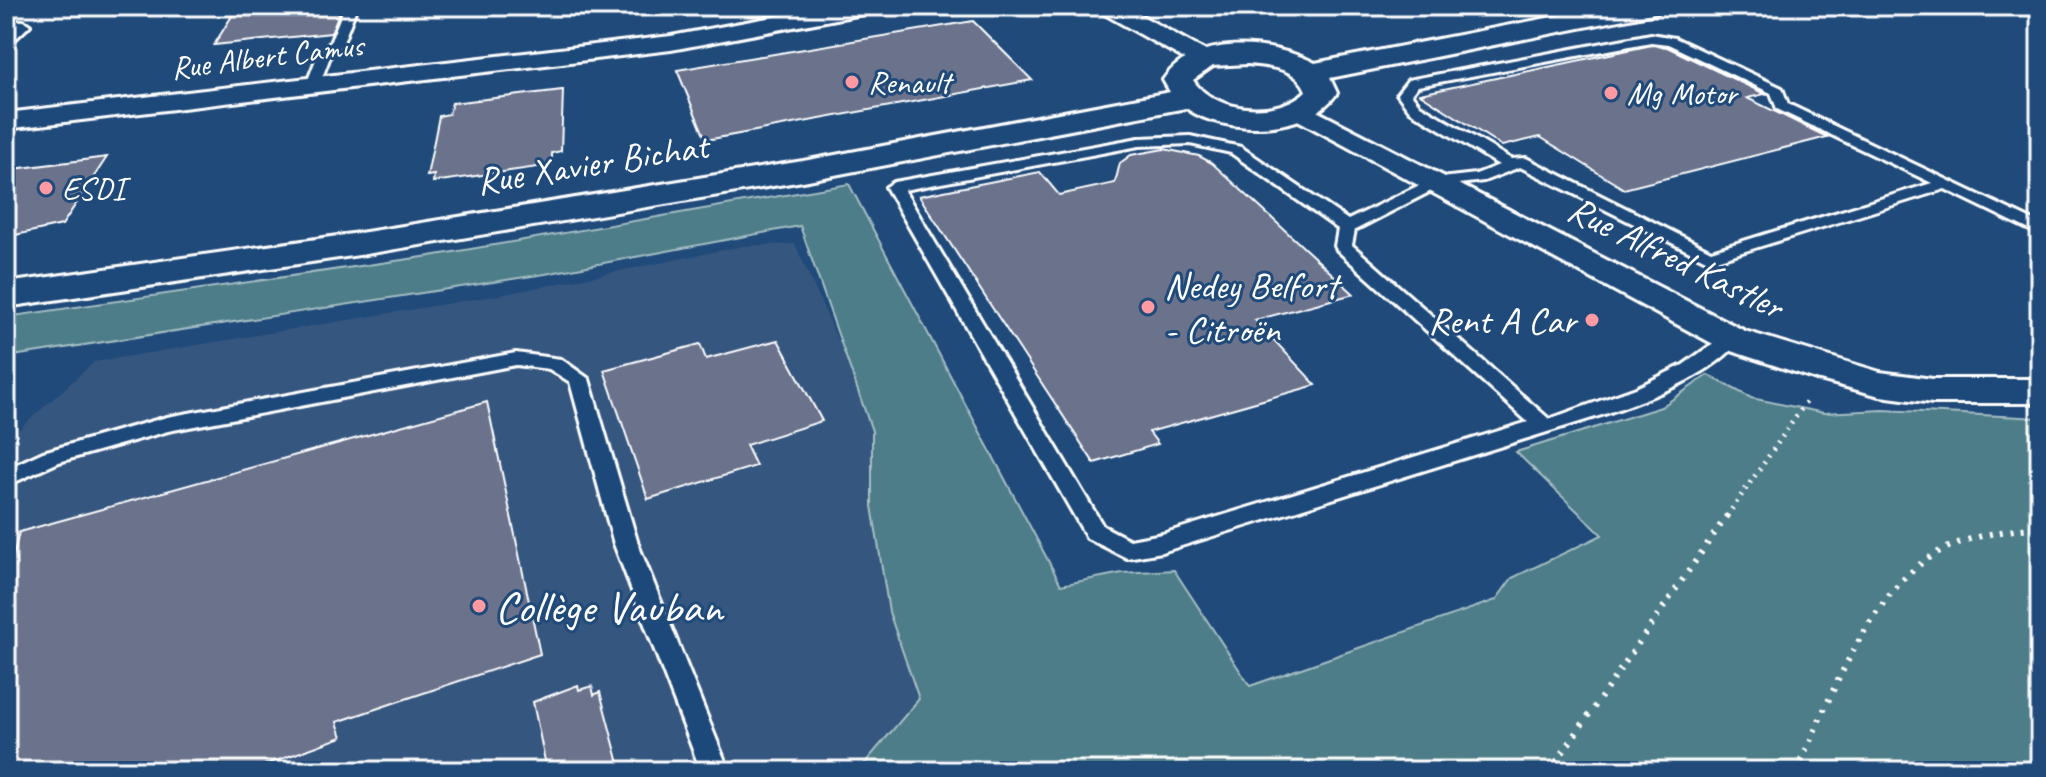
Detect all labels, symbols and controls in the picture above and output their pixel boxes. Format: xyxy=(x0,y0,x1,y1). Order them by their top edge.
street label: Rue Albert Camus xyxy=(169,24,369,89)
place label: Renault xyxy=(868,62,955,103)
marker: Renault xyxy=(843,73,861,91)
place label: Mg Motor xyxy=(1627,73,1739,114)
marker: Mg Motor xyxy=(1602,84,1620,102)
street label: Rue Xavier Bichat xyxy=(473,121,714,205)
place label: ESDI xyxy=(62,168,131,209)
marker: ESDI xyxy=(37,179,55,197)
street label: Rue Alfred Kastler xyxy=(1561,185,1793,331)
place label: Nedey Belfort - Citroën xyxy=(1164,262,1343,353)
place label: Rent A Car xyxy=(1428,297,1579,344)
marker: Nedey Belfort - Citroën xyxy=(1139,298,1157,316)
marker: Rent A Car xyxy=(1583,311,1601,329)
place label: Collège Vauban xyxy=(495,578,725,636)
marker: Collège Vauban xyxy=(470,597,488,615)

